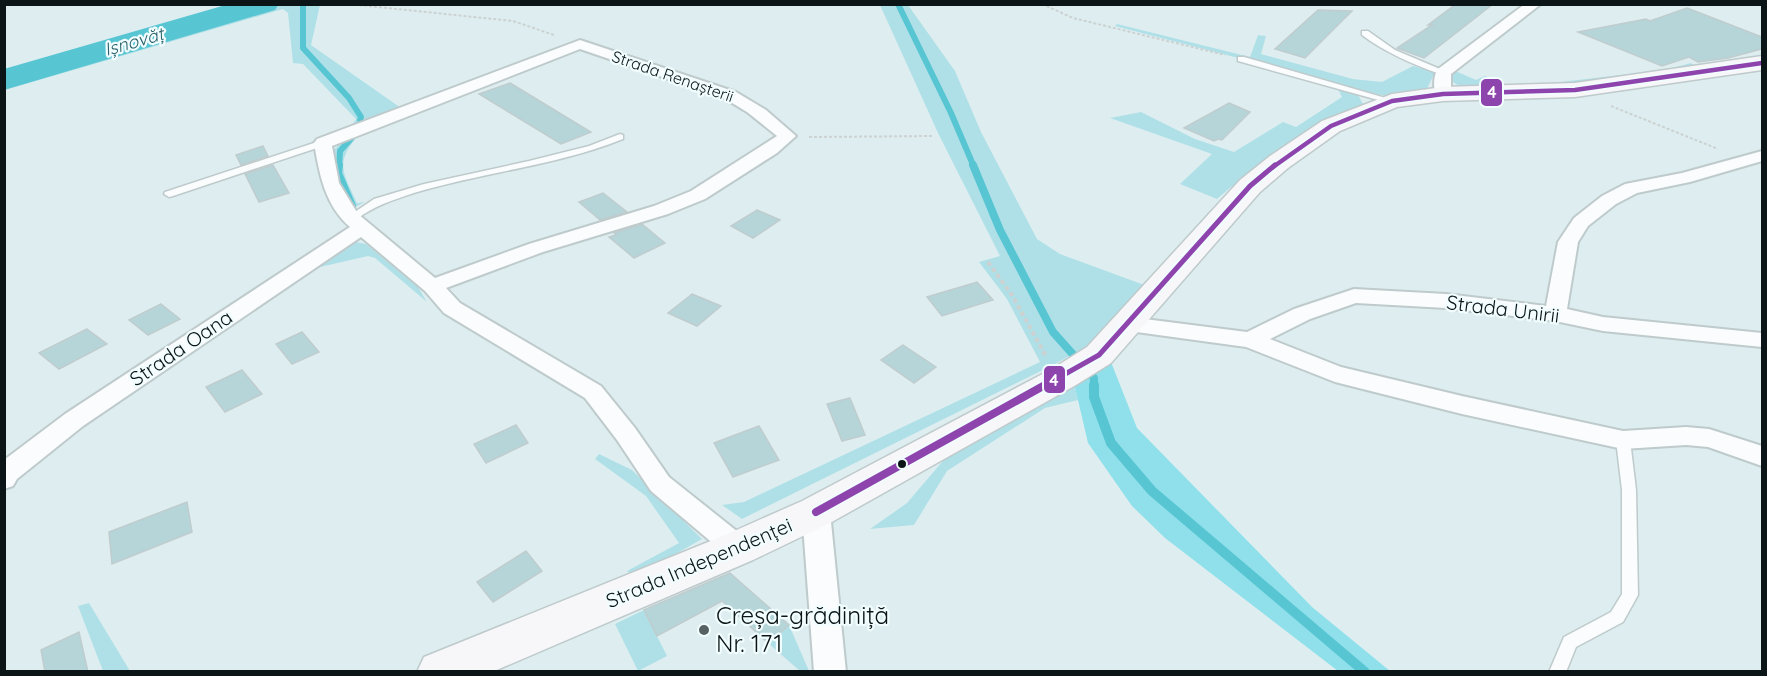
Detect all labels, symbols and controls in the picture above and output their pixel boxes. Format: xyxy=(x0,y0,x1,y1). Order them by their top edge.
water label: Ișnovăț xyxy=(102,22,168,61)
street label: Strada Renașterii xyxy=(610,46,736,106)
line badge: 4 xyxy=(1480,78,1503,107)
text: 4 xyxy=(1487,82,1497,102)
street label: Strada Unirii xyxy=(1445,289,1561,328)
street label: Strada Oana xyxy=(125,304,237,391)
line badge: 4 xyxy=(1043,365,1066,394)
text: 4 xyxy=(1049,370,1059,390)
unlabelled marker xyxy=(896,458,908,470)
street label: Strada Independenței xyxy=(602,512,796,613)
place label: Creșa-grădiniță Nr. 171 xyxy=(716,600,889,658)
marker: Creșa-grădiniță Nr. 171 xyxy=(697,623,711,637)

